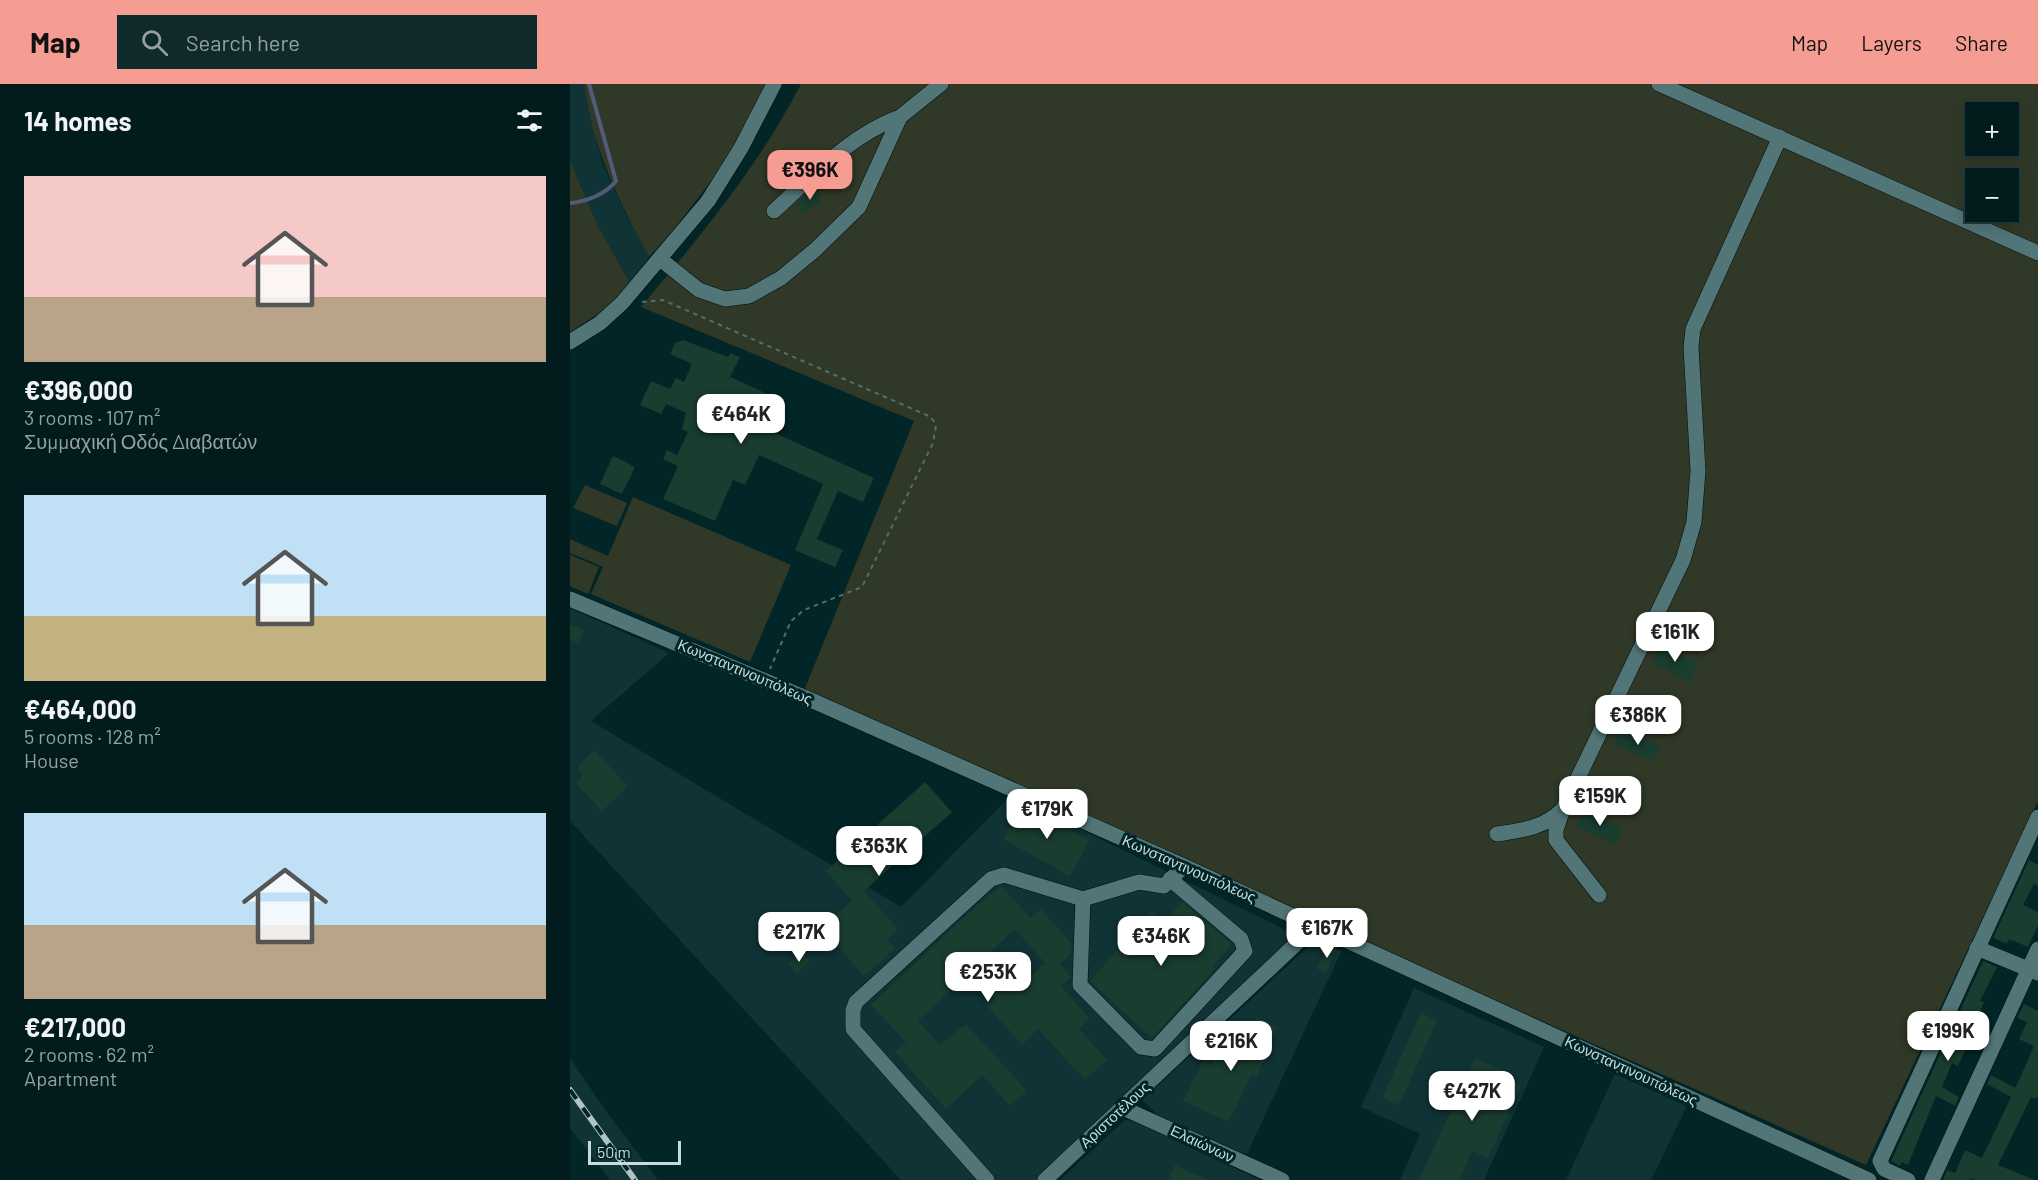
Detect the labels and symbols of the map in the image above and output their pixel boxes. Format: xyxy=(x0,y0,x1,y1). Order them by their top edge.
pin: €396K xyxy=(768,150,852,201)
pin: €464K xyxy=(699,394,783,445)
pin: €161K xyxy=(1633,612,1717,663)
street label: Κωνσταντινουπόλεως xyxy=(675,635,815,708)
pin: €386K xyxy=(1596,695,1680,746)
pin: €159K xyxy=(1558,776,1642,827)
pin: €179K xyxy=(1005,789,1089,840)
pin: €363K xyxy=(837,826,921,877)
street label: Κωνσταντινουπόλεως xyxy=(1120,831,1259,906)
pin: €167K xyxy=(1285,908,1369,959)
pin: €217K xyxy=(757,912,841,963)
pin: €346K xyxy=(1119,916,1203,967)
pin: €253K xyxy=(946,952,1030,1003)
pin: €199K xyxy=(1906,1011,1990,1062)
pin: €216K xyxy=(1189,1021,1273,1072)
street label: Κωνσταντινουπόλεως xyxy=(1562,1031,1701,1109)
pin: €427K xyxy=(1430,1071,1514,1122)
street label: Αριστοτέλους xyxy=(1076,1077,1153,1151)
street label: Ελαιώνων xyxy=(1168,1121,1237,1166)
scale bar xyxy=(588,1138,681,1166)

